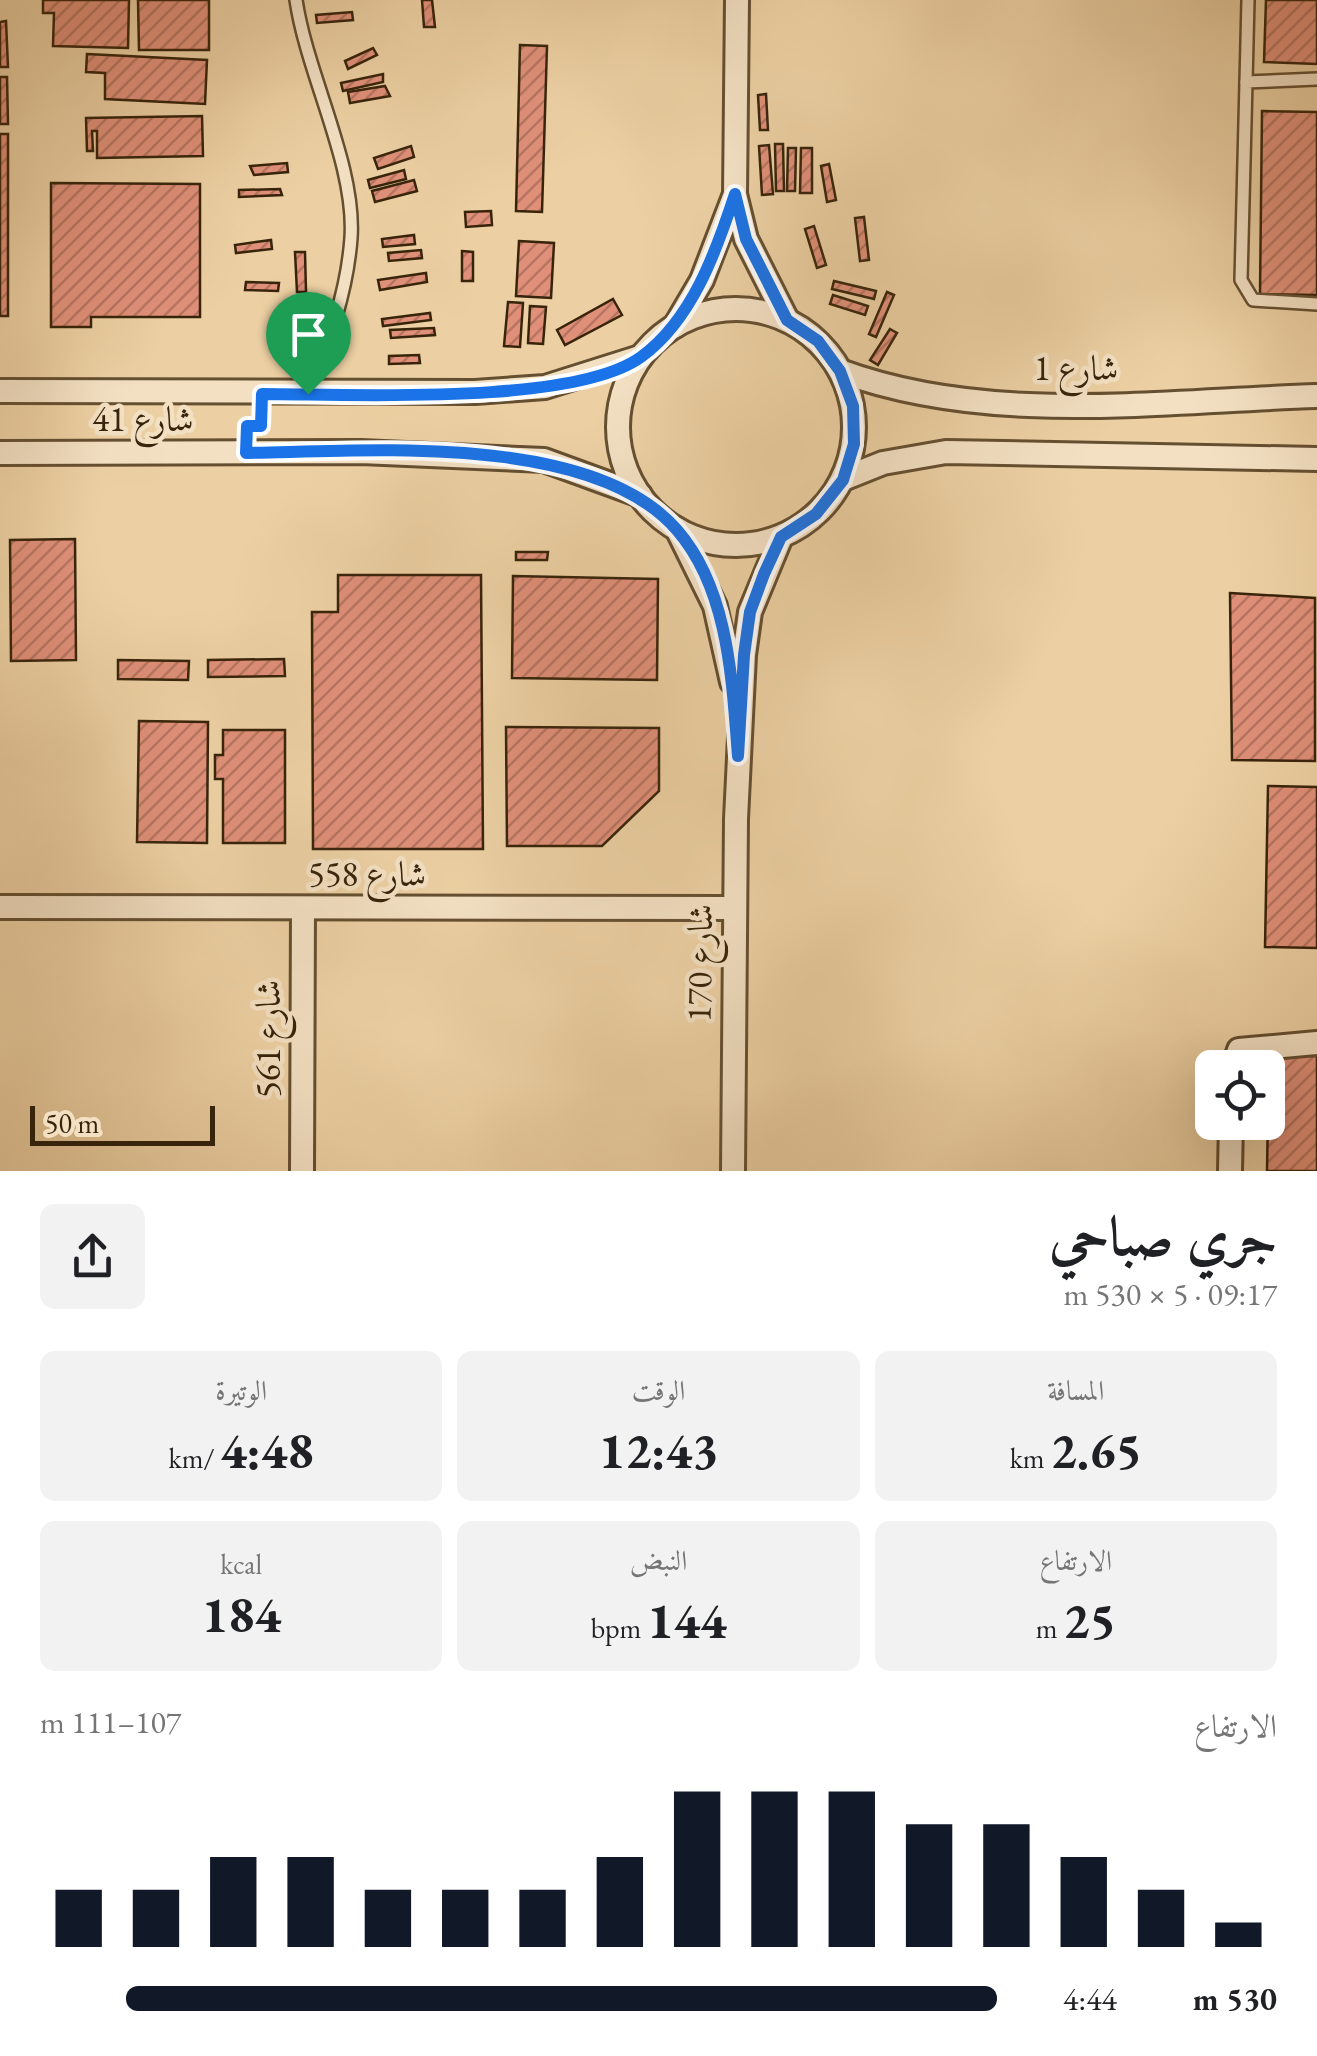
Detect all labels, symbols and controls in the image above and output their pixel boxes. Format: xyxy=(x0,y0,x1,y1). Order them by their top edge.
pin xyxy=(266,292,351,395)
icon: arrive xyxy=(281,307,336,362)
street label: شارع 1 xyxy=(1034,345,1118,397)
street label: شارع 41 xyxy=(92,396,194,448)
street label: شارع 558 xyxy=(308,851,426,903)
street label: شارع 170 xyxy=(675,904,730,1023)
street label: شارع 561 xyxy=(245,980,297,1098)
map controls xyxy=(1195,1050,1285,1140)
button: locate xyxy=(1195,1050,1285,1140)
scale bar xyxy=(30,1101,215,1146)
text: 50 m xyxy=(45,1105,99,1141)
text: جري صباحي xyxy=(1049,1200,1277,1271)
button: share xyxy=(40,1204,145,1309)
text: 09:17 · 5 × 530 m xyxy=(1064,1273,1277,1315)
text: الوتيرة xyxy=(215,1372,267,1408)
text: الوقت xyxy=(632,1372,685,1408)
text: المسافة xyxy=(1047,1372,1104,1408)
text: 4:48 xyxy=(220,1418,314,1483)
text: 12:43 xyxy=(599,1418,718,1483)
text: 2.65 xyxy=(1050,1418,1142,1483)
text: /km xyxy=(169,1440,220,1476)
text: km xyxy=(1010,1440,1050,1476)
text: النبض xyxy=(630,1542,687,1578)
text: الارتفاع xyxy=(1040,1542,1112,1578)
text: kcal xyxy=(220,1546,262,1582)
text: 184 xyxy=(201,1582,281,1647)
text: 144 xyxy=(647,1588,726,1653)
text: 25 xyxy=(1063,1588,1116,1653)
text: bpm xyxy=(591,1610,647,1646)
text: m xyxy=(1036,1610,1063,1646)
text: 107–111 m xyxy=(40,1701,181,1743)
text: الارتفاع xyxy=(1194,1705,1277,1747)
text: 4:44 xyxy=(1063,1978,1117,2020)
text: 530 m xyxy=(1193,1978,1277,2020)

